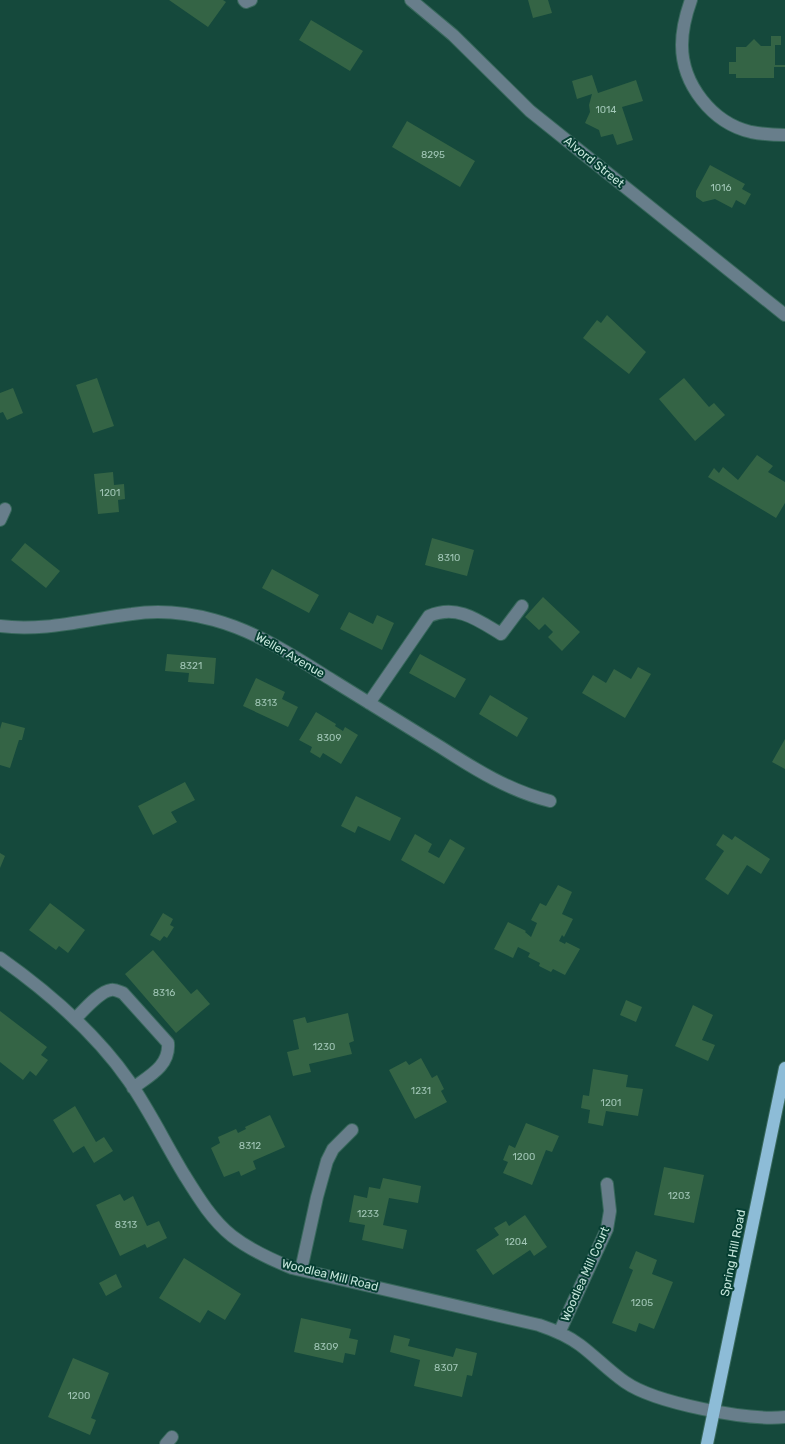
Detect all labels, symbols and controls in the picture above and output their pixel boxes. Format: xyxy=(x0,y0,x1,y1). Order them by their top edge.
house number: 1014 xyxy=(595,104,617,116)
street label: Alvord Street xyxy=(561,133,627,191)
house number: 8295 xyxy=(421,149,445,161)
house number: 1016 xyxy=(711,182,731,194)
house number: 1201 xyxy=(100,487,120,499)
house number: 8310 xyxy=(438,552,460,564)
street label: Weller Avenue xyxy=(253,630,327,681)
house number: 8321 xyxy=(180,660,202,672)
house number: 8313 xyxy=(255,697,277,709)
house number: 8309 xyxy=(317,732,341,744)
house number: 8316 xyxy=(153,987,175,999)
house number: 1230 xyxy=(313,1041,335,1053)
house number: 1231 xyxy=(411,1085,431,1097)
house number: 1201 xyxy=(601,1097,621,1109)
house number: 8312 xyxy=(239,1140,261,1152)
house number: 1200 xyxy=(513,1151,535,1163)
house number: 1203 xyxy=(668,1190,690,1202)
house number: 1233 xyxy=(357,1208,379,1220)
street label: Spring Hill Road xyxy=(718,1208,748,1298)
house number: 8313 xyxy=(115,1219,137,1231)
street label: Woodlea Mill Court xyxy=(558,1224,612,1323)
house number: 1204 xyxy=(505,1236,527,1248)
street label: Woodlea Mill Road xyxy=(280,1256,380,1294)
house number: 1205 xyxy=(631,1297,653,1309)
house number: 8309 xyxy=(314,1341,338,1353)
house number: 8307 xyxy=(434,1362,458,1374)
house number: 1200 xyxy=(68,1390,90,1402)

